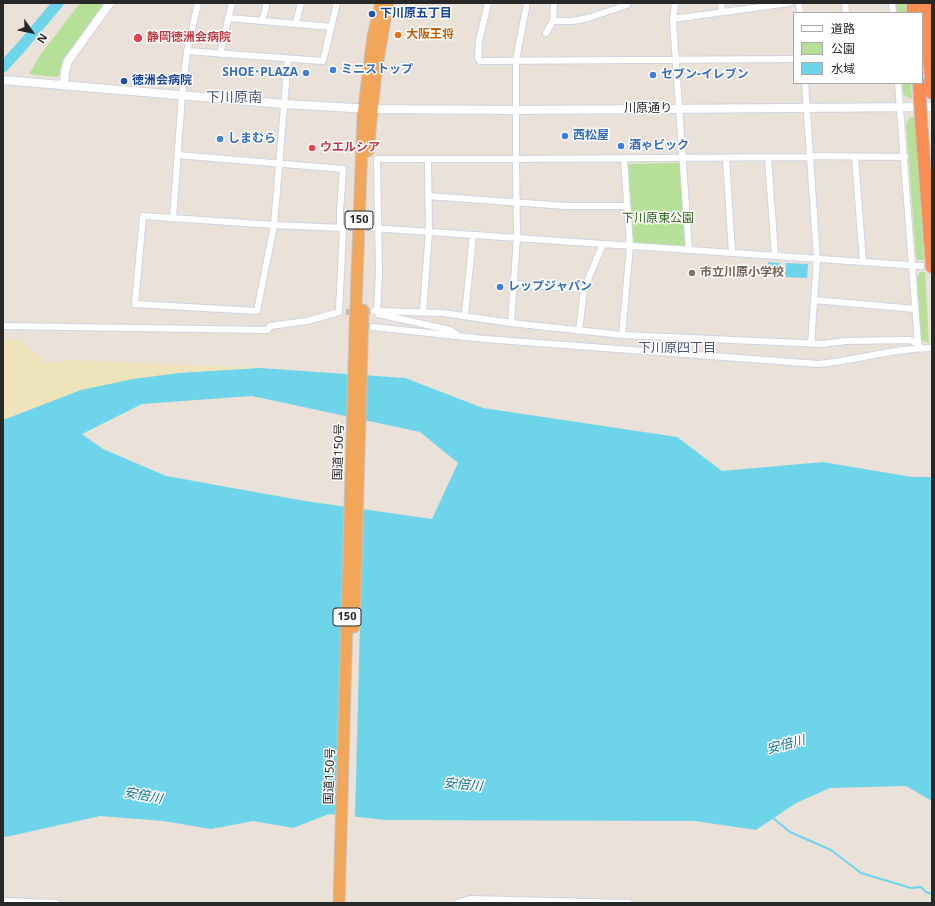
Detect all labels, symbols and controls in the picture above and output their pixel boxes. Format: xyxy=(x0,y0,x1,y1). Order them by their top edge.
place label: 下川原五丁目 xyxy=(380,7,452,21)
marker: 下川原五丁目 xyxy=(367,9,377,19)
north arrow xyxy=(12,12,52,52)
legend xyxy=(793,12,923,84)
text: 道路 xyxy=(831,20,855,37)
place label: 大阪王将 xyxy=(406,28,454,42)
marker: 大阪王将 xyxy=(393,30,403,40)
text: N xyxy=(34,31,51,47)
place label: 静岡徳洲会病院 xyxy=(147,31,231,45)
marker: 静岡徳洲会病院 xyxy=(132,32,144,44)
text: 公園 xyxy=(831,40,855,57)
text: 水域 xyxy=(831,60,855,77)
place label: ミニストップ xyxy=(341,63,413,77)
marker: ミニストップ xyxy=(328,65,338,75)
place label: SHOE･PLAZA xyxy=(222,66,298,80)
marker: SHOE･PLAZA xyxy=(301,68,311,78)
place label: セブン-イレブン xyxy=(661,68,749,82)
marker: セブン-イレブン xyxy=(648,70,658,80)
place label: 徳洲会病院 xyxy=(132,74,192,88)
marker: 徳洲会病院 xyxy=(119,76,129,86)
district label: 下川原南 xyxy=(206,90,262,106)
street label: 川原通り xyxy=(624,102,672,116)
place label: 西松屋 xyxy=(573,129,609,143)
marker: 西松屋 xyxy=(560,131,570,141)
place label: しまむら xyxy=(228,132,276,146)
marker: しまむら xyxy=(215,134,225,144)
place label: 酒ゃビック xyxy=(629,139,689,153)
place label: ウエルシア xyxy=(320,141,380,155)
marker: 酒ゃビック xyxy=(616,141,626,151)
marker: ウエルシア xyxy=(307,143,317,153)
road number: 150 xyxy=(345,211,373,229)
park label: 下川原東公園 xyxy=(622,212,694,226)
place label: 市立川原小学校 xyxy=(700,266,784,280)
marker: 市立川原小学校 xyxy=(687,268,697,278)
place label: レップジャパン xyxy=(508,280,592,294)
marker: レップジャパン xyxy=(495,282,505,292)
district label: 下川原四丁目 xyxy=(638,340,716,356)
street label: 国道150号 xyxy=(331,423,347,481)
road number: 150 xyxy=(333,608,361,626)
water label: 安倍川 xyxy=(765,732,807,758)
street label: 国道150号 xyxy=(322,747,338,805)
water label: 安倍川 xyxy=(443,775,483,795)
water label: 安倍川 xyxy=(122,785,164,807)

